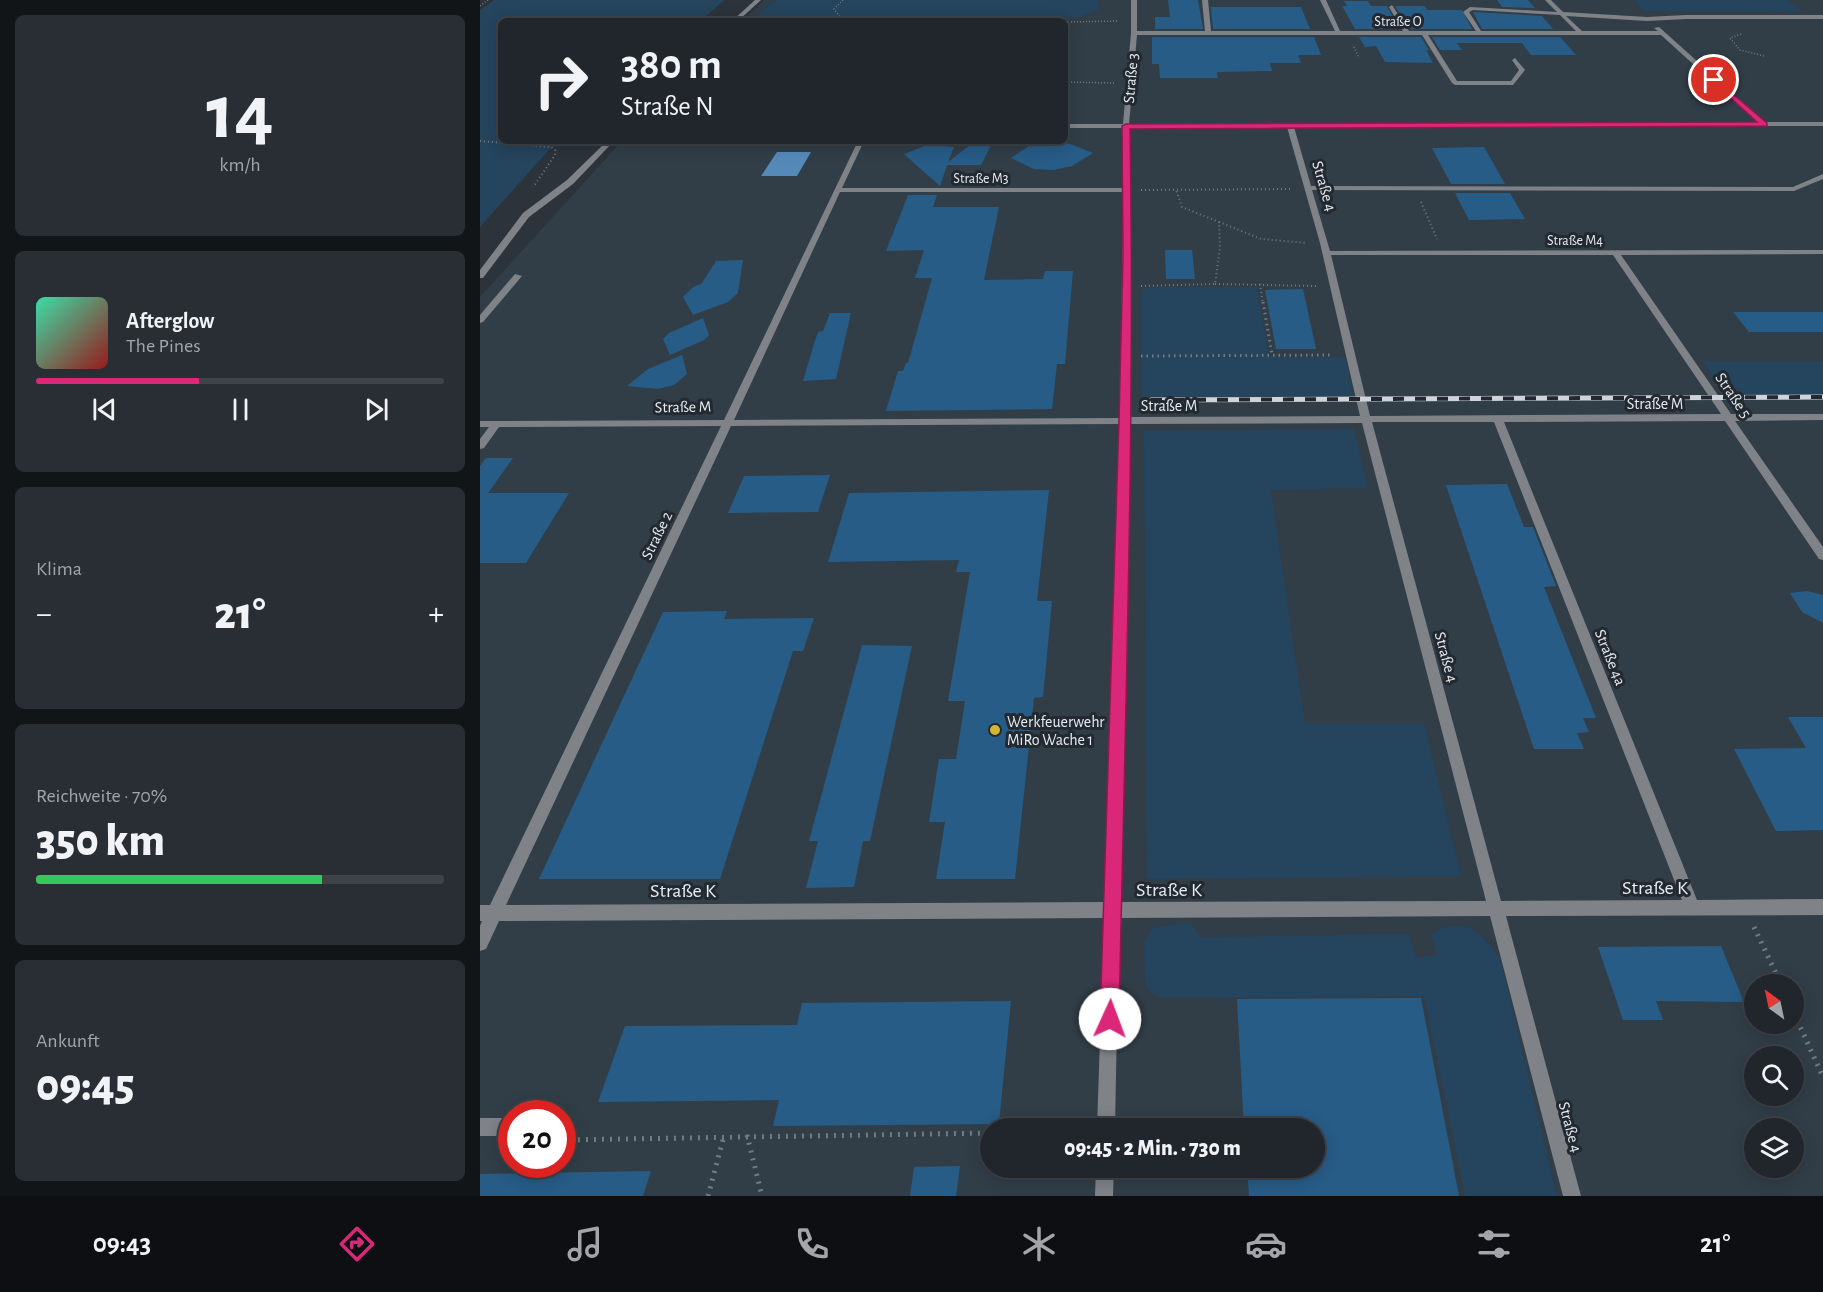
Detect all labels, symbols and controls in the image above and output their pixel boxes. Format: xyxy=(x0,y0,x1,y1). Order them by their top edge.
street label: Straße O xyxy=(1374,15,1422,29)
icon: right xyxy=(522,42,600,120)
text: 380 m xyxy=(621,44,722,86)
street label: Straße 3 xyxy=(1121,52,1141,104)
pin xyxy=(1688,54,1739,105)
icon: arrive xyxy=(1697,63,1730,96)
text: 14 xyxy=(206,75,274,153)
text: Straße N xyxy=(621,93,714,120)
text: km/h xyxy=(219,155,261,175)
street label: Straße 4 xyxy=(1309,159,1339,214)
street label: Straße M3 xyxy=(953,172,1009,186)
street label: Straße M4 xyxy=(1547,234,1603,248)
text: Afterglow xyxy=(126,310,214,332)
text: The Pines xyxy=(126,336,201,356)
street label: Straße 5 xyxy=(1712,370,1754,421)
icon: previous xyxy=(88,393,121,426)
icon: pause xyxy=(224,393,257,426)
icon: next xyxy=(360,393,393,426)
street label: Straße M xyxy=(1627,396,1683,412)
street label: Straße M xyxy=(1141,398,1197,414)
street label: Straße M xyxy=(655,399,711,415)
street label: Straße 2 xyxy=(638,509,675,562)
text: Klima xyxy=(36,559,82,579)
text: 21° xyxy=(214,592,266,637)
text: − xyxy=(36,598,52,631)
text: + xyxy=(428,598,444,631)
street label: Straße 4a xyxy=(1592,627,1629,688)
street label: Straße 4 xyxy=(1432,630,1461,685)
place label: Werkfeuerwehr MiRo Wache 1 xyxy=(1007,714,1105,748)
marker: Werkfeuerwehr MiRo Wache 1 xyxy=(988,723,1002,737)
text: Reichweite · 70% xyxy=(36,786,167,806)
text: 350 km xyxy=(36,819,165,864)
street label: Straße K xyxy=(1622,878,1688,898)
street label: Straße K xyxy=(1136,880,1202,900)
street label: Straße K xyxy=(650,881,716,901)
north arrow xyxy=(1744,974,1804,1034)
map controls xyxy=(1744,974,1804,1178)
position arrow xyxy=(1078,987,1142,1051)
text: Ankunft xyxy=(36,1031,100,1051)
button: search xyxy=(1744,1046,1804,1106)
text: 09:45 xyxy=(36,1064,134,1109)
speed limit sign: 20 xyxy=(498,1100,576,1178)
street label: Straße 4 xyxy=(1556,1100,1585,1155)
button: layers xyxy=(1744,1118,1804,1178)
text: 09:45 · 2 Min. · 730 m xyxy=(1064,1137,1241,1159)
icon: directions xyxy=(336,1223,378,1265)
icon: music xyxy=(564,1223,606,1265)
icon: phone xyxy=(791,1223,833,1265)
icon: climate xyxy=(1018,1223,1060,1265)
icon: car xyxy=(1245,1223,1287,1265)
icon: filters xyxy=(1473,1223,1515,1265)
text: 09:43 xyxy=(93,1230,151,1257)
text: 21° xyxy=(1700,1230,1730,1257)

